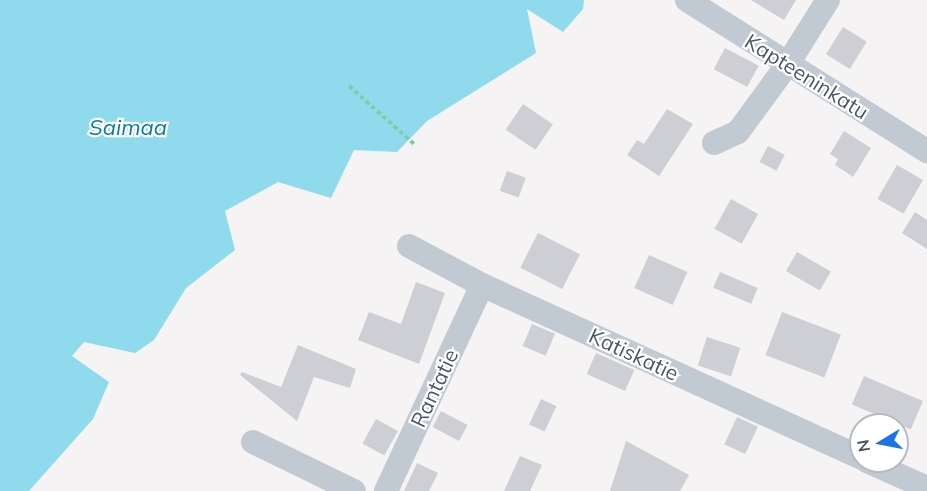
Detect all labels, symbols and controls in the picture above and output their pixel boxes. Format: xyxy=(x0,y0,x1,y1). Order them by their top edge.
street label: Kapteeninkatu xyxy=(741,28,873,124)
water label: Saimaa xyxy=(89,115,167,141)
street label: Katiskatie xyxy=(585,322,683,386)
street label: Rantatie xyxy=(405,345,463,431)
north arrow xyxy=(849,413,909,473)
text: N xyxy=(852,438,874,453)

